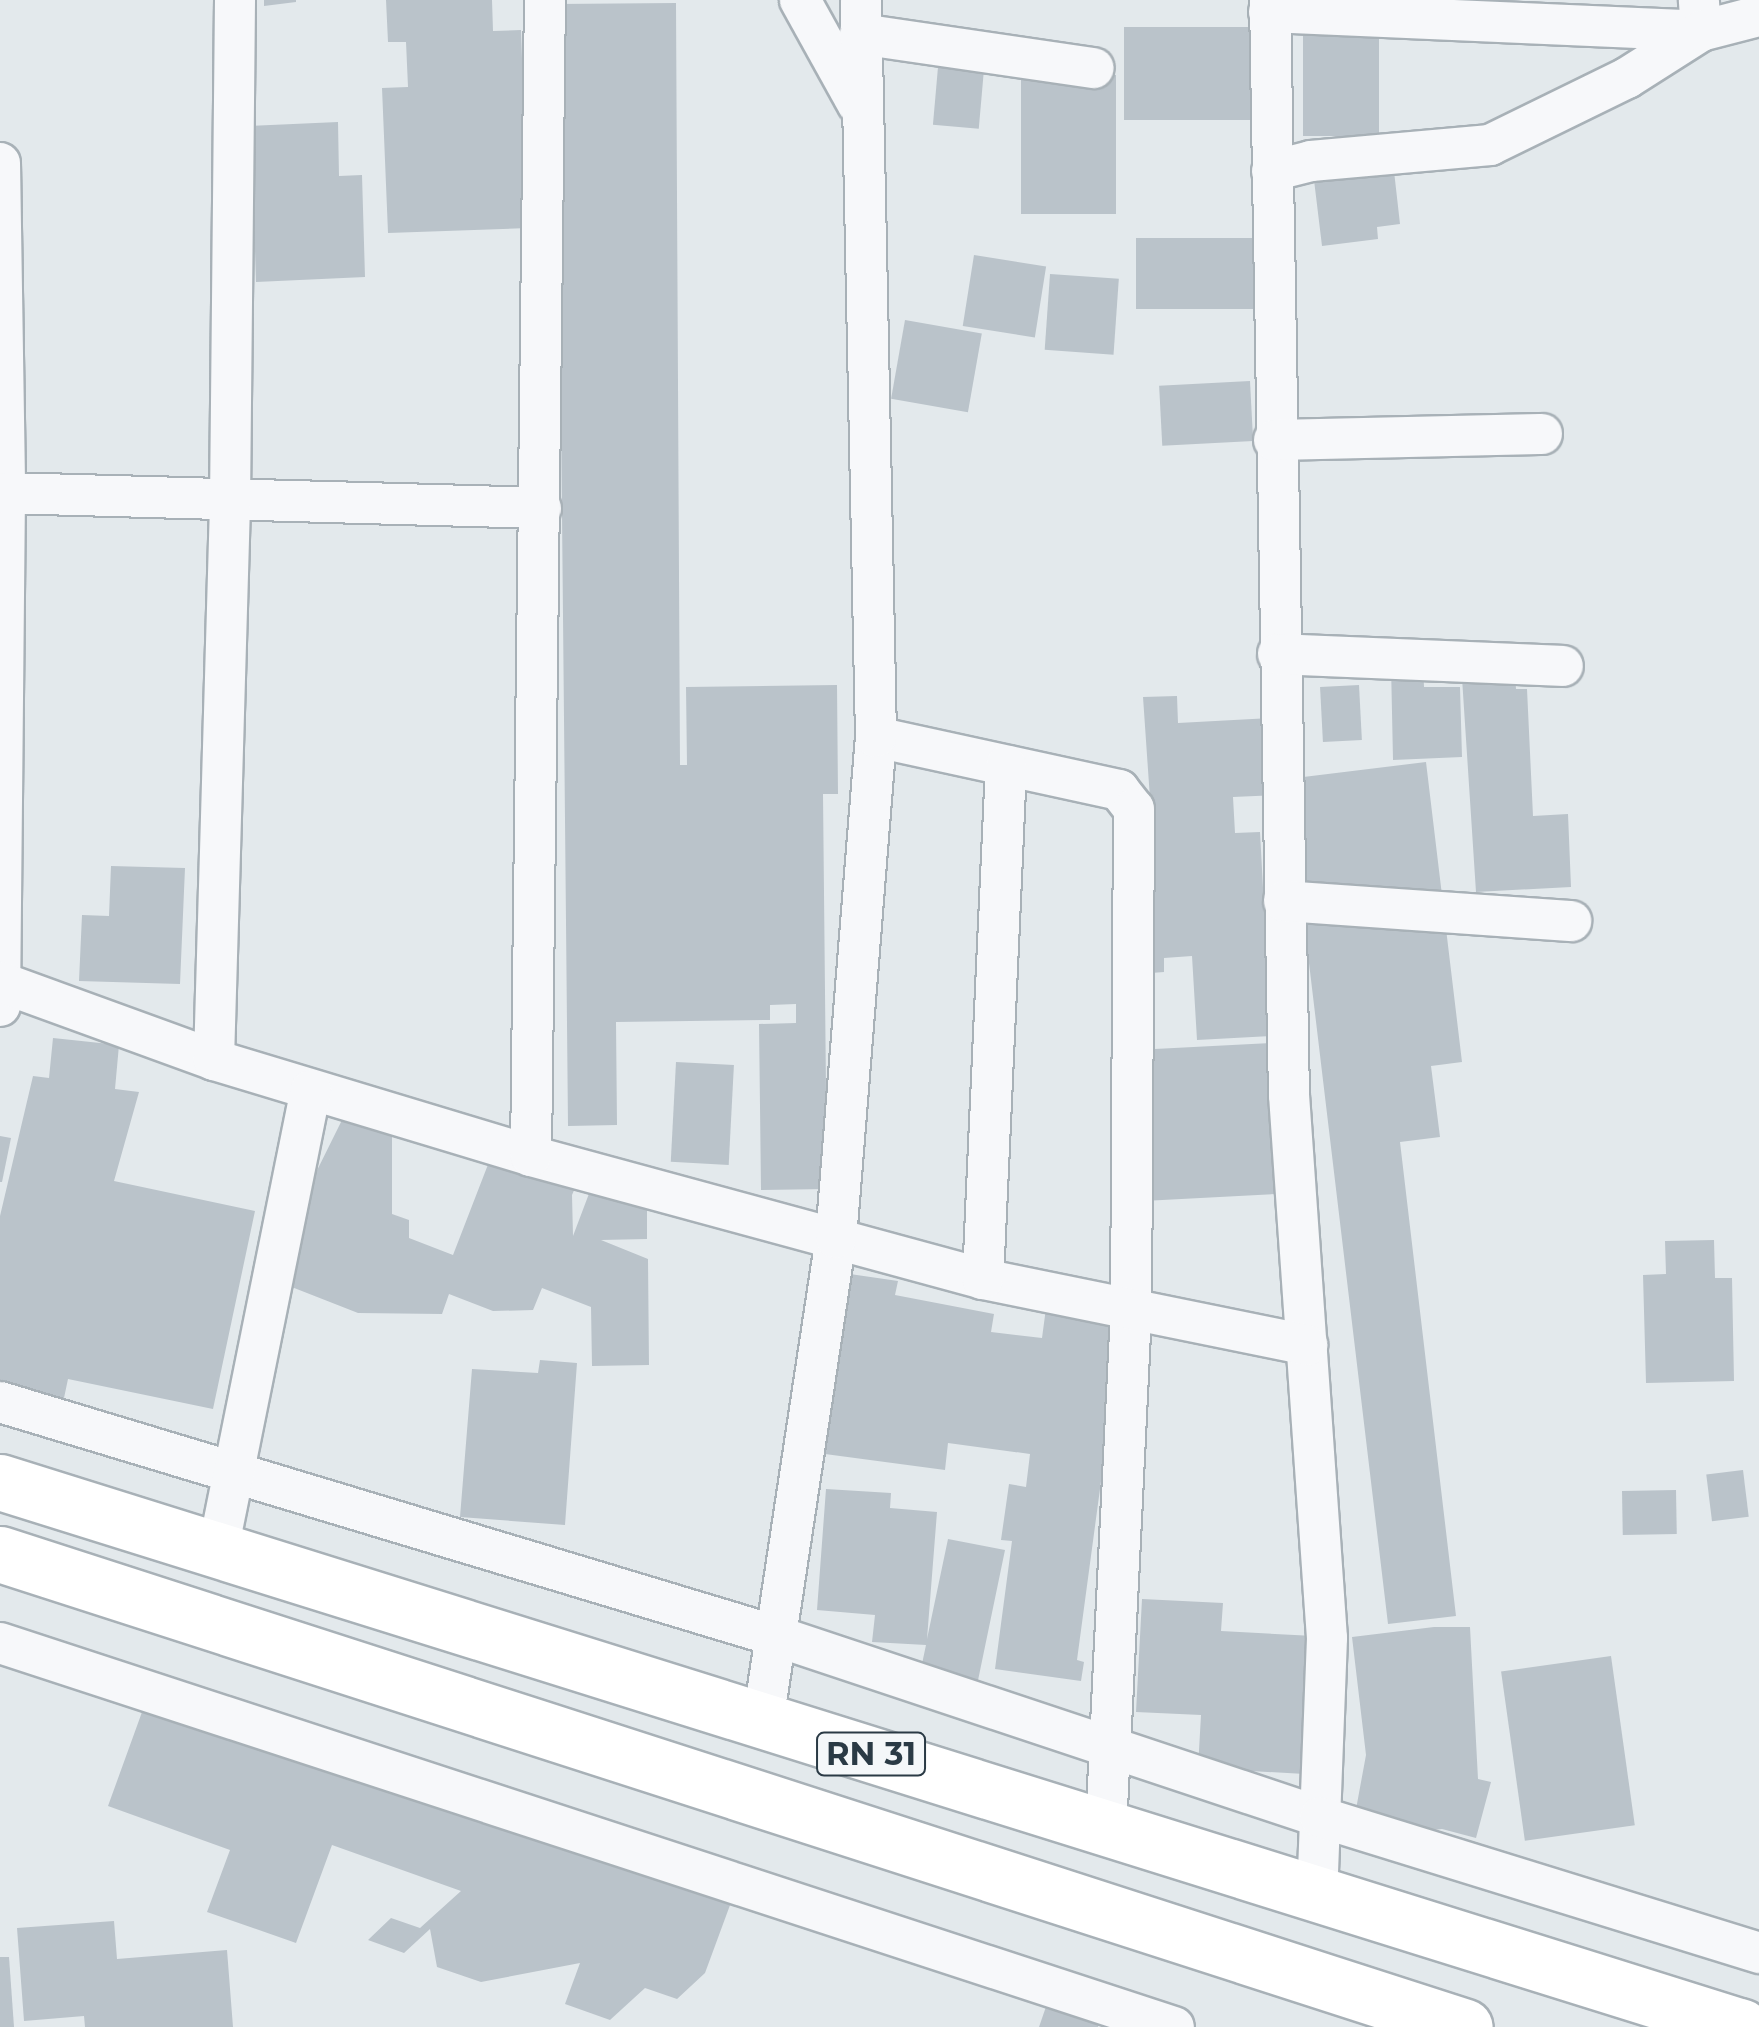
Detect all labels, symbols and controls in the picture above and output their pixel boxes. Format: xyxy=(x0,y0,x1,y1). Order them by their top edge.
road number: RN 31 xyxy=(816,1727,926,1781)

